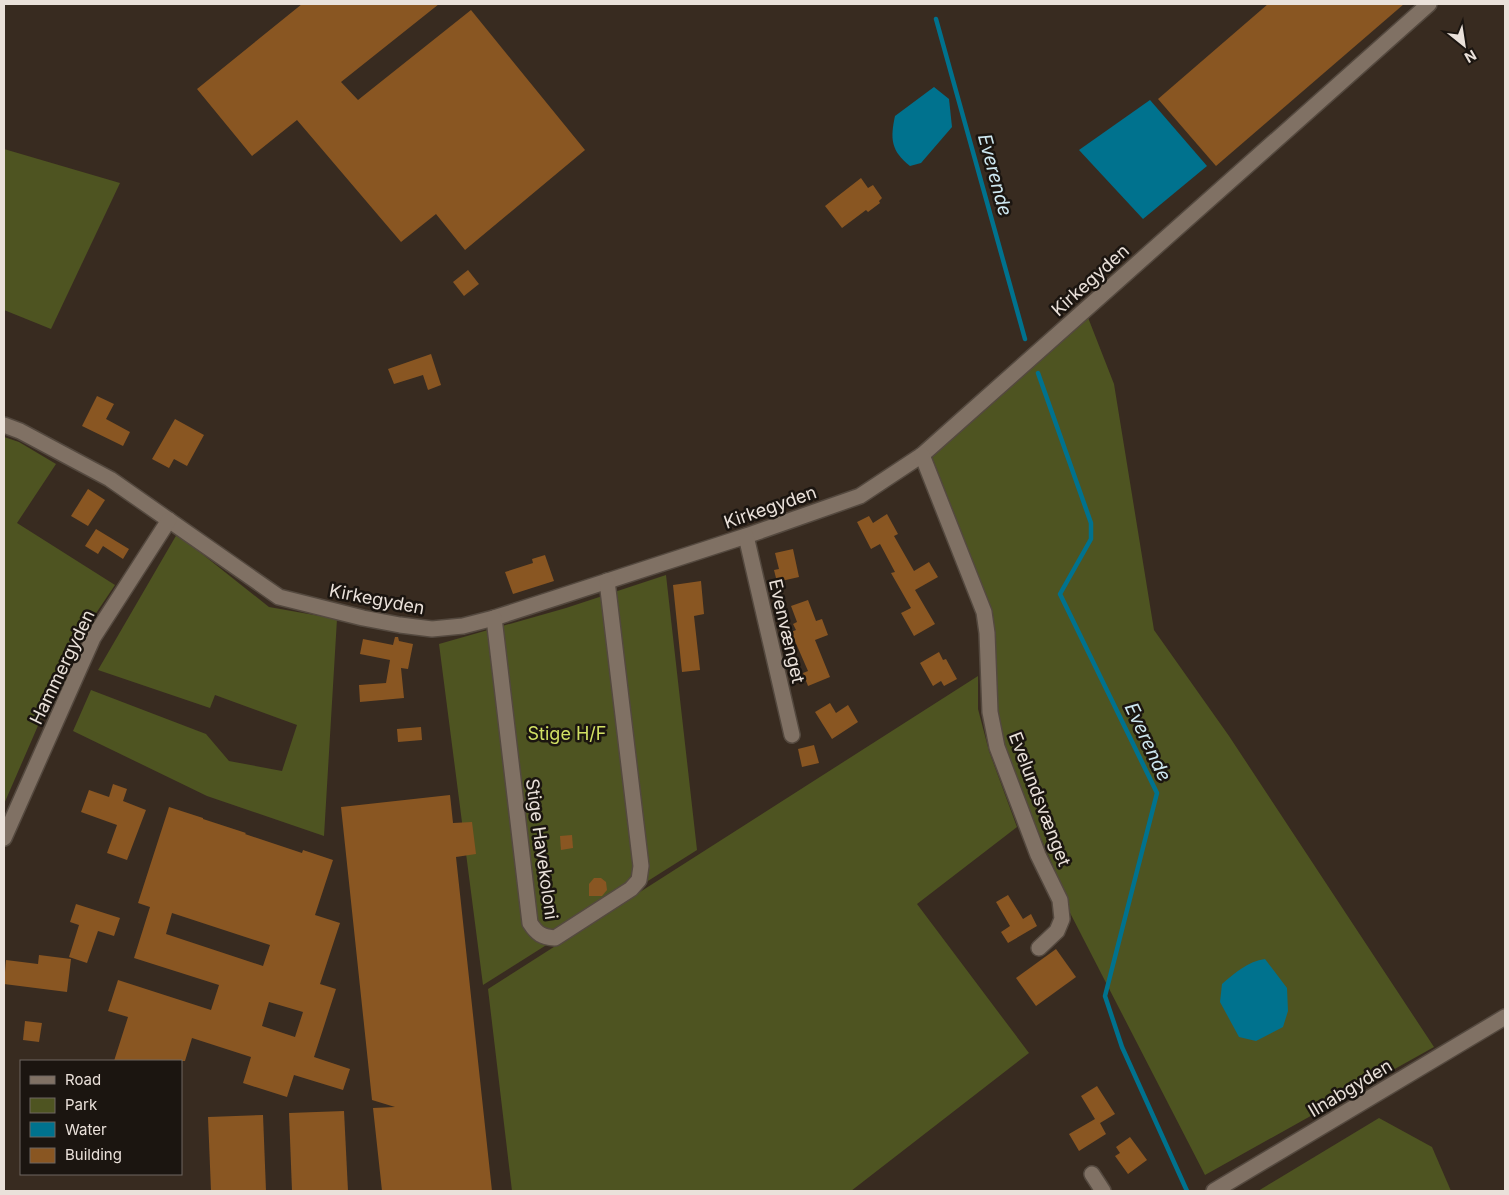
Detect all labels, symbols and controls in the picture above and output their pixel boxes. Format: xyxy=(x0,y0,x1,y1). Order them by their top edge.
north arrow xyxy=(1439,20,1489,70)
text: N xyxy=(1462,47,1480,67)
water label: Everende xyxy=(973,131,1017,219)
street label: Kirkegyden xyxy=(1047,240,1133,320)
street label: Kirkegyden xyxy=(721,481,819,533)
street label: Evenvænget xyxy=(765,577,809,685)
street label: Kirkegyden xyxy=(328,579,426,619)
street label: Hammergyden xyxy=(25,606,99,728)
water label: Everende xyxy=(1120,699,1176,785)
park label: Stige H/F xyxy=(528,723,606,744)
street label: Evelundsvænget xyxy=(1005,729,1075,869)
street label: Stige Havekoloni xyxy=(522,777,562,921)
street label: Ilnabgyden xyxy=(1304,1055,1396,1121)
legend xyxy=(20,1060,182,1175)
text: Road xyxy=(65,1070,101,1089)
text: Park xyxy=(65,1095,98,1114)
text: Water xyxy=(65,1120,107,1139)
text: Building xyxy=(65,1145,122,1164)

